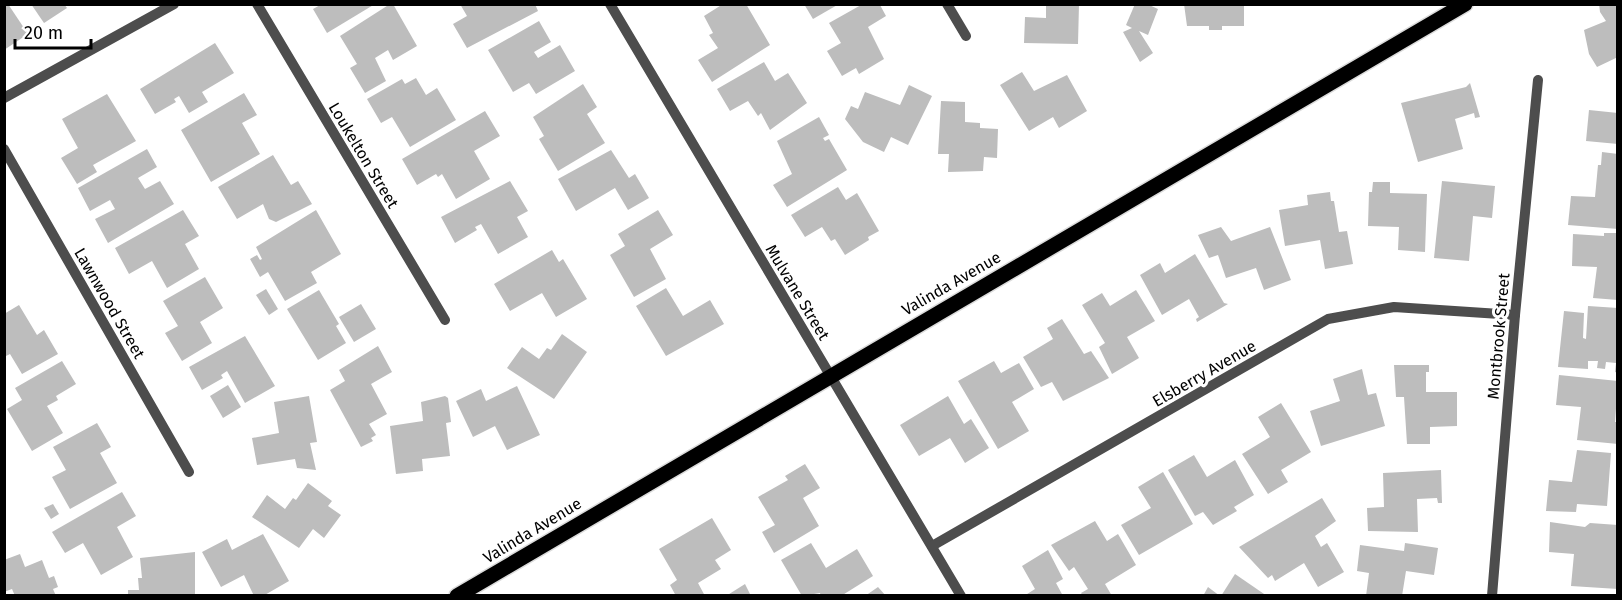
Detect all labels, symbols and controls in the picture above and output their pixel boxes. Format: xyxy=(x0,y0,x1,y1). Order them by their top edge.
scale bar xyxy=(15,12,92,50)
text: 20 m xyxy=(24,22,63,44)
street label: Loukelton Street xyxy=(325,99,403,212)
street label: Mulvane Street xyxy=(762,241,834,344)
street label: Lawnwood Street xyxy=(70,245,149,362)
street label: Valinda Avenue xyxy=(898,247,1004,319)
street label: Montbrook Street xyxy=(1484,272,1514,400)
street label: Elsberry Avenue xyxy=(1149,336,1259,411)
street label: Valinda Avenue xyxy=(480,494,585,567)

